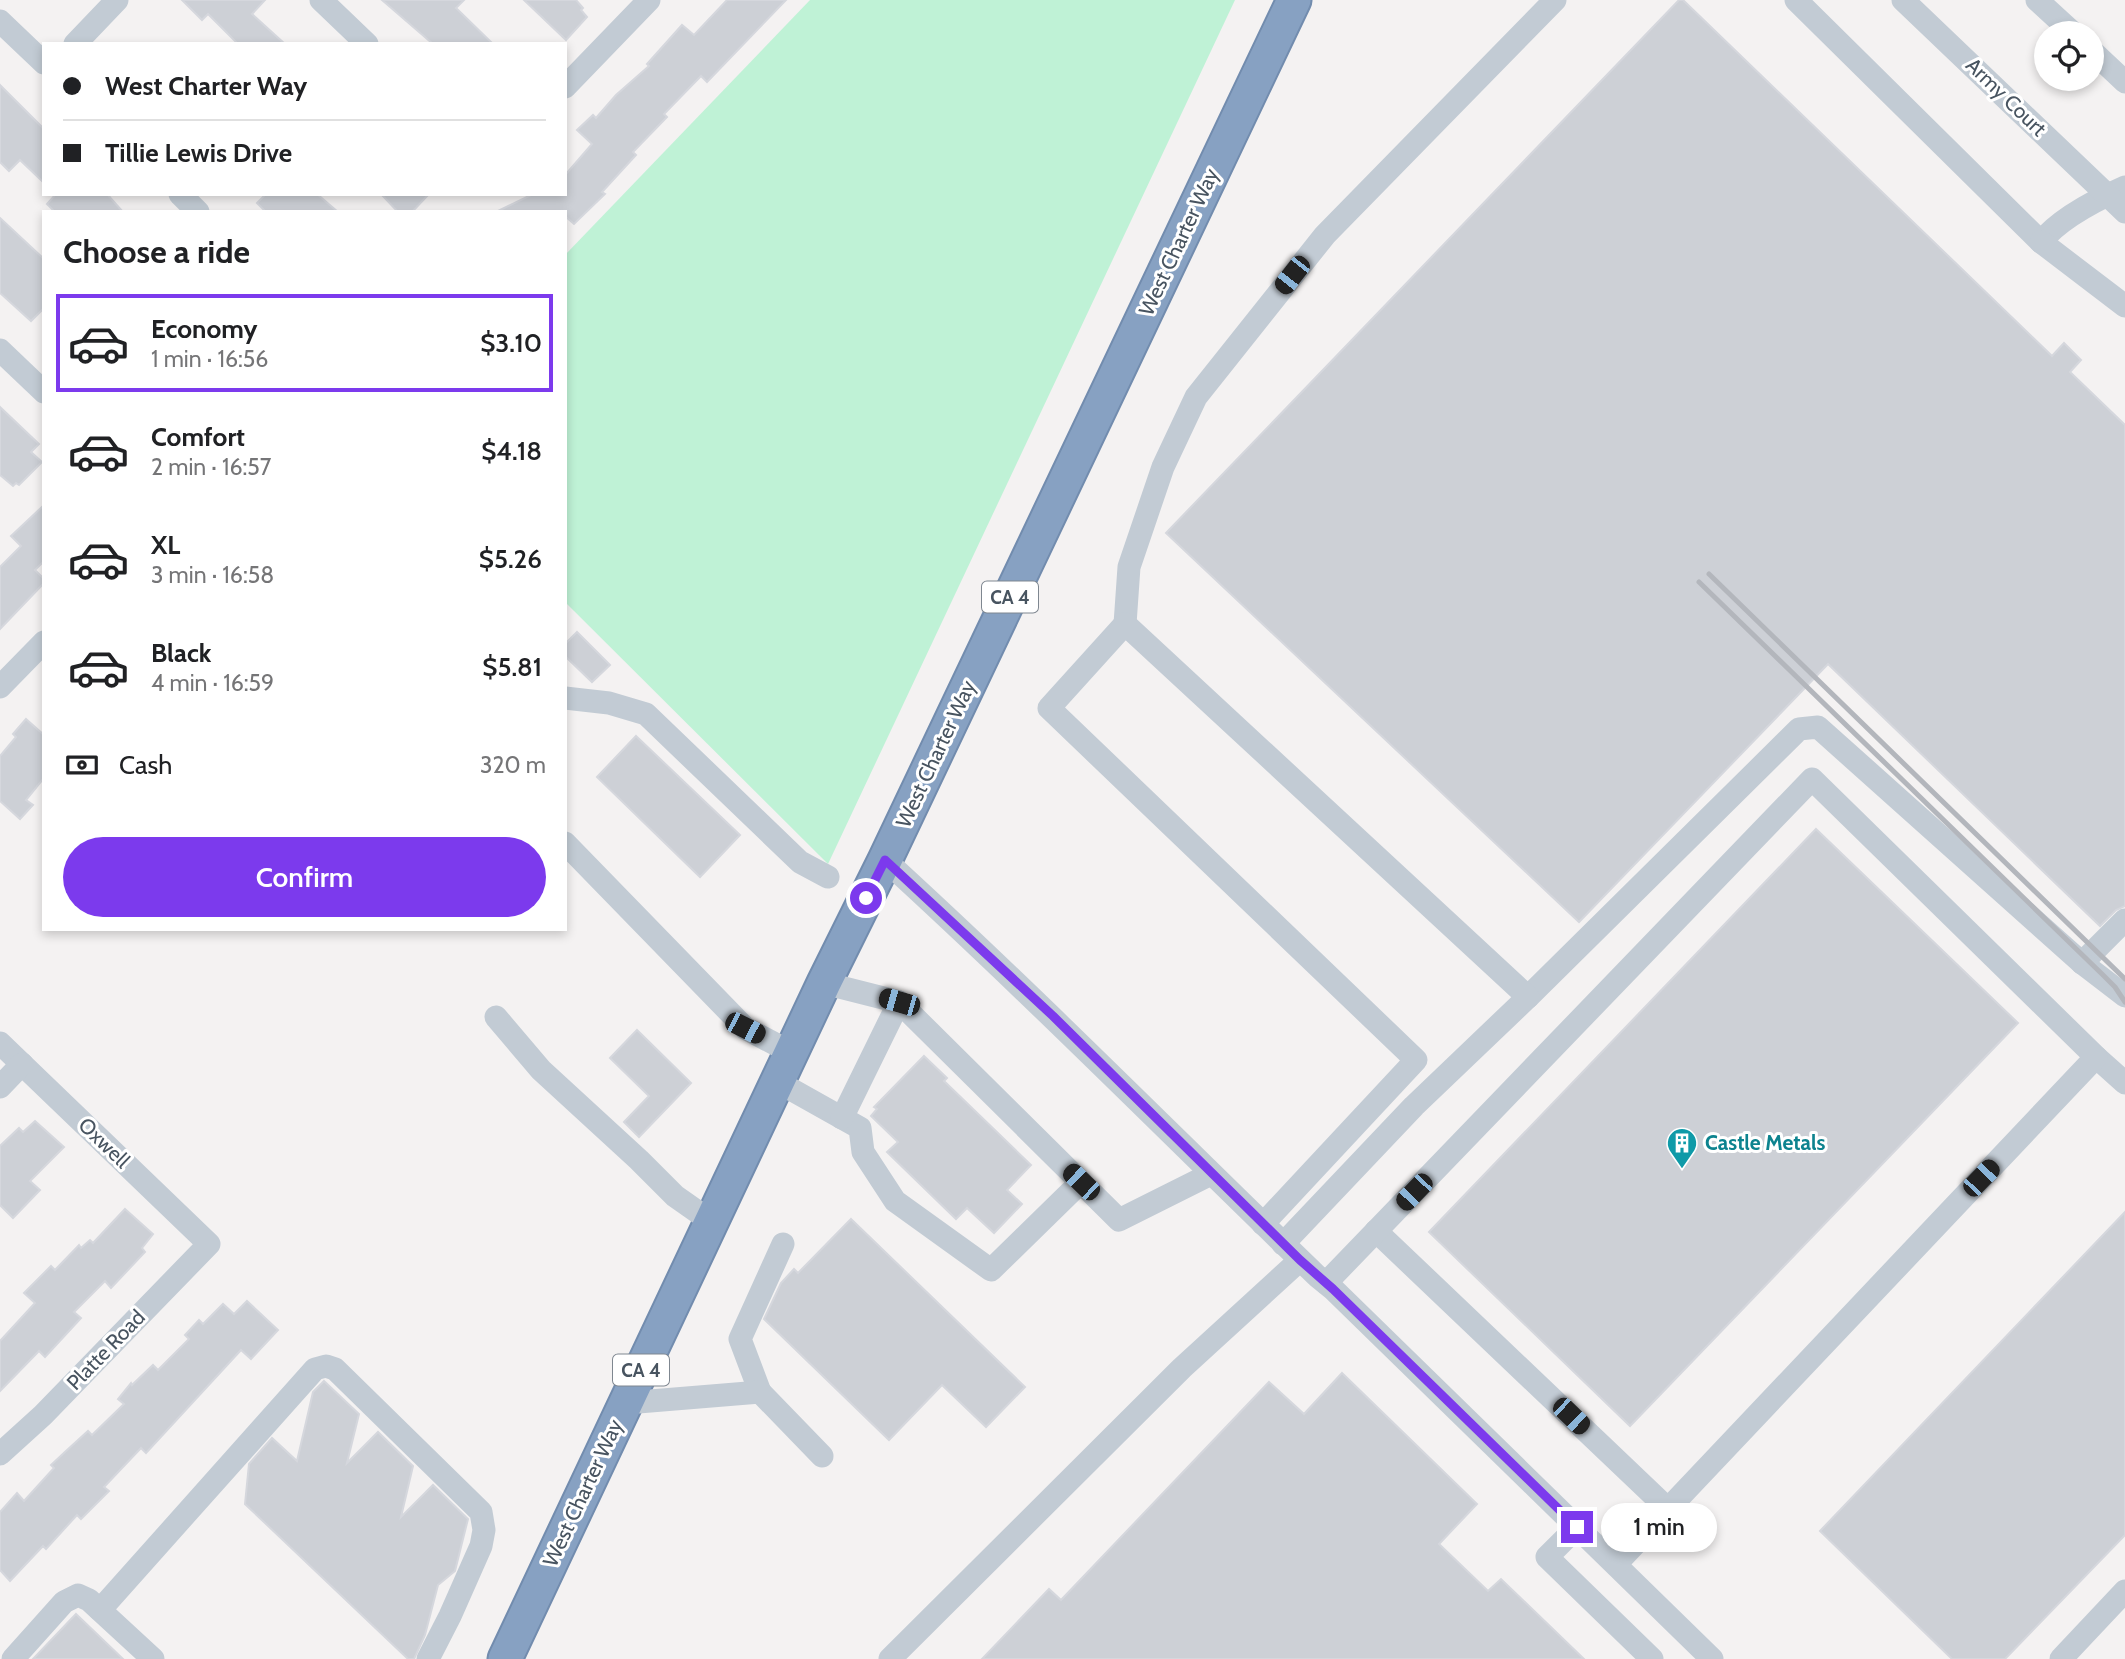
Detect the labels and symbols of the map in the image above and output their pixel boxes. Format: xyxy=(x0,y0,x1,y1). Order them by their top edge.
street label: Army Court xyxy=(1961,52,2052,141)
street label: West Charter Way xyxy=(1133,164,1224,319)
car xyxy=(1271,252,1314,298)
road number: CA 4 xyxy=(982,582,1038,612)
street label: West Charter Way xyxy=(890,676,981,831)
route start xyxy=(850,882,882,914)
car xyxy=(876,986,923,1018)
car xyxy=(722,1009,769,1047)
street label: Oxwell xyxy=(73,1112,135,1173)
building icon: Castle Metals xyxy=(1665,1126,1699,1170)
place label: Castle Metals xyxy=(1705,1130,1826,1155)
car xyxy=(1959,1156,2004,1200)
car xyxy=(1059,1160,1104,1204)
car xyxy=(1392,1170,1437,1214)
street label: Platte Road xyxy=(61,1304,150,1395)
road number: CA 4 xyxy=(613,1354,669,1386)
car xyxy=(1549,1394,1594,1438)
street label: West Charter Way xyxy=(537,1415,628,1570)
callout: 1 min xyxy=(1602,1502,1717,1552)
route end xyxy=(1561,1511,1593,1543)

